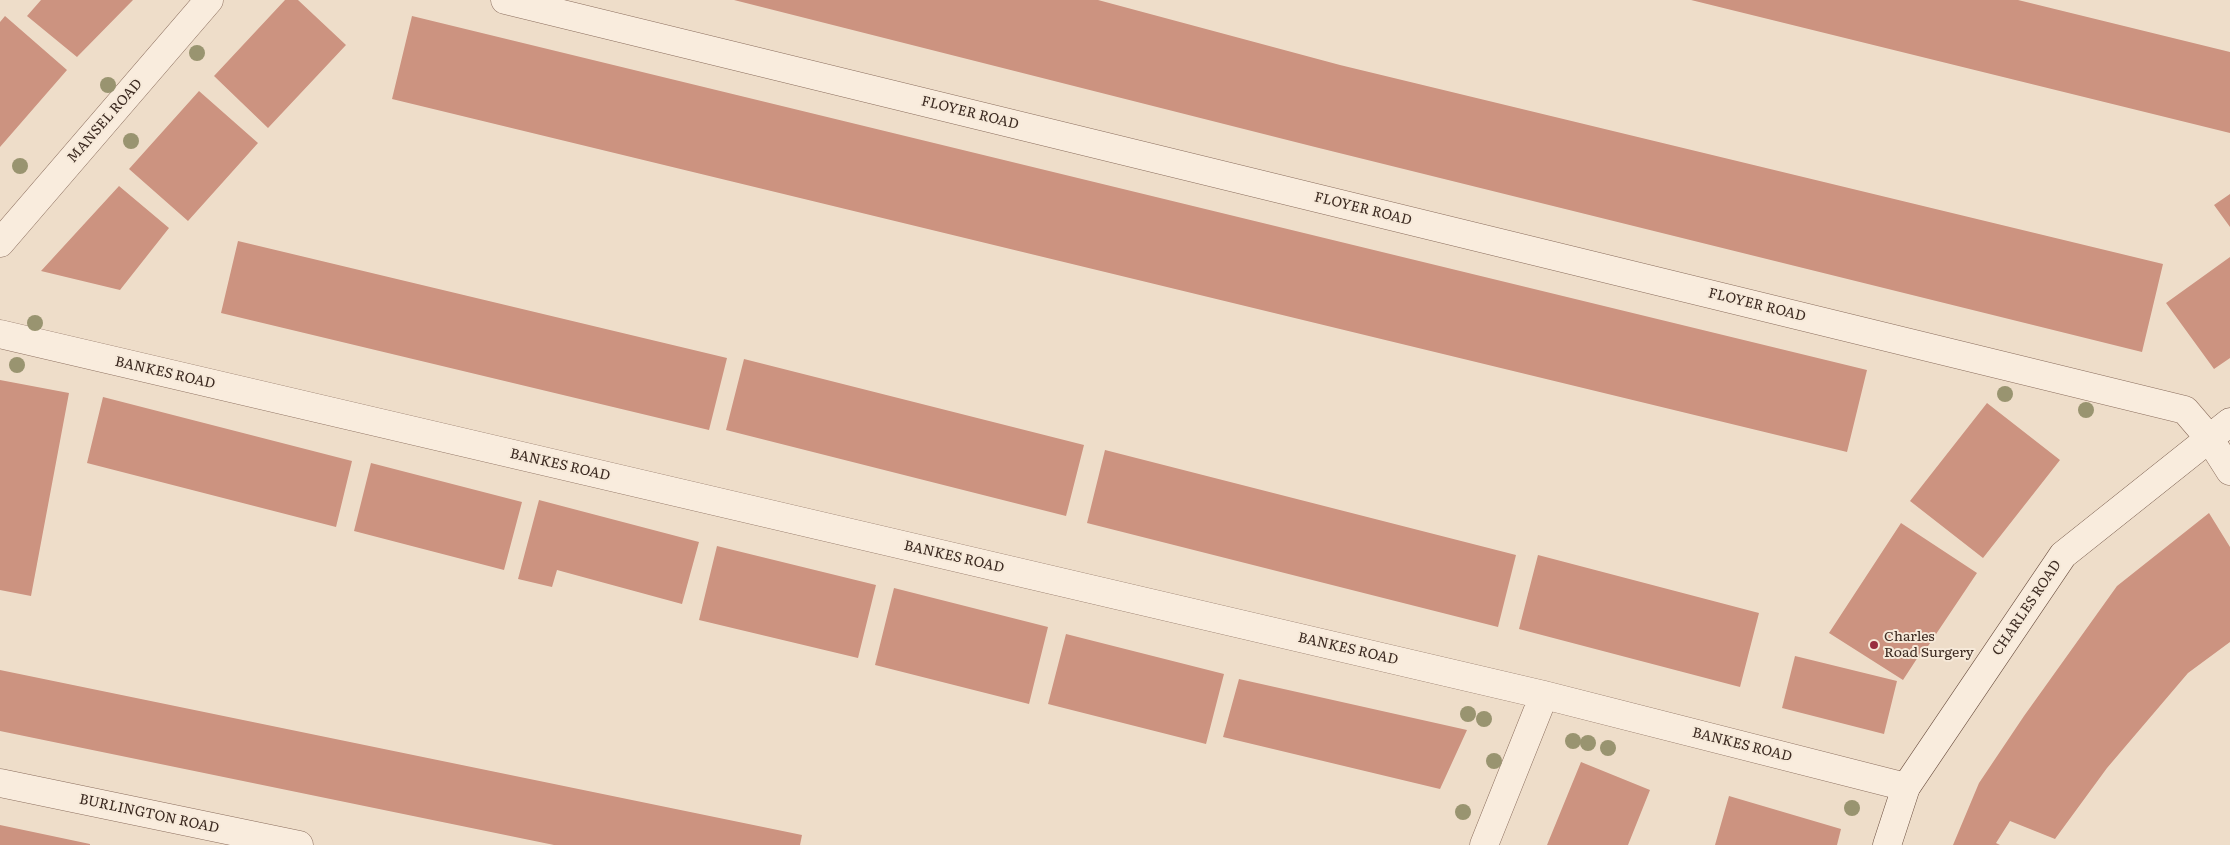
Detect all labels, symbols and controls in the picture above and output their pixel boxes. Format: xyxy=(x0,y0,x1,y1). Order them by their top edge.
street label: MANSEL ROAD xyxy=(64,76,146,166)
street label: FLOYER ROAD xyxy=(920,93,1020,133)
street label: FLOYER ROAD xyxy=(1313,189,1413,229)
street label: FLOYER ROAD xyxy=(1707,285,1807,325)
street label: BANKES ROAD xyxy=(113,353,217,393)
street label: BANKES ROAD xyxy=(508,445,612,485)
street label: BANKES ROAD xyxy=(902,537,1006,577)
street label: CHARLES ROAD xyxy=(1989,557,2065,659)
street label: BANKES ROAD xyxy=(1296,629,1400,669)
place label: Charles Road Surgery xyxy=(1884,629,1974,662)
marker: Charles Road Surgery xyxy=(1868,639,1880,651)
street label: BANKES ROAD xyxy=(1690,724,1794,766)
street label: BURLINGTON ROAD xyxy=(77,791,221,837)

